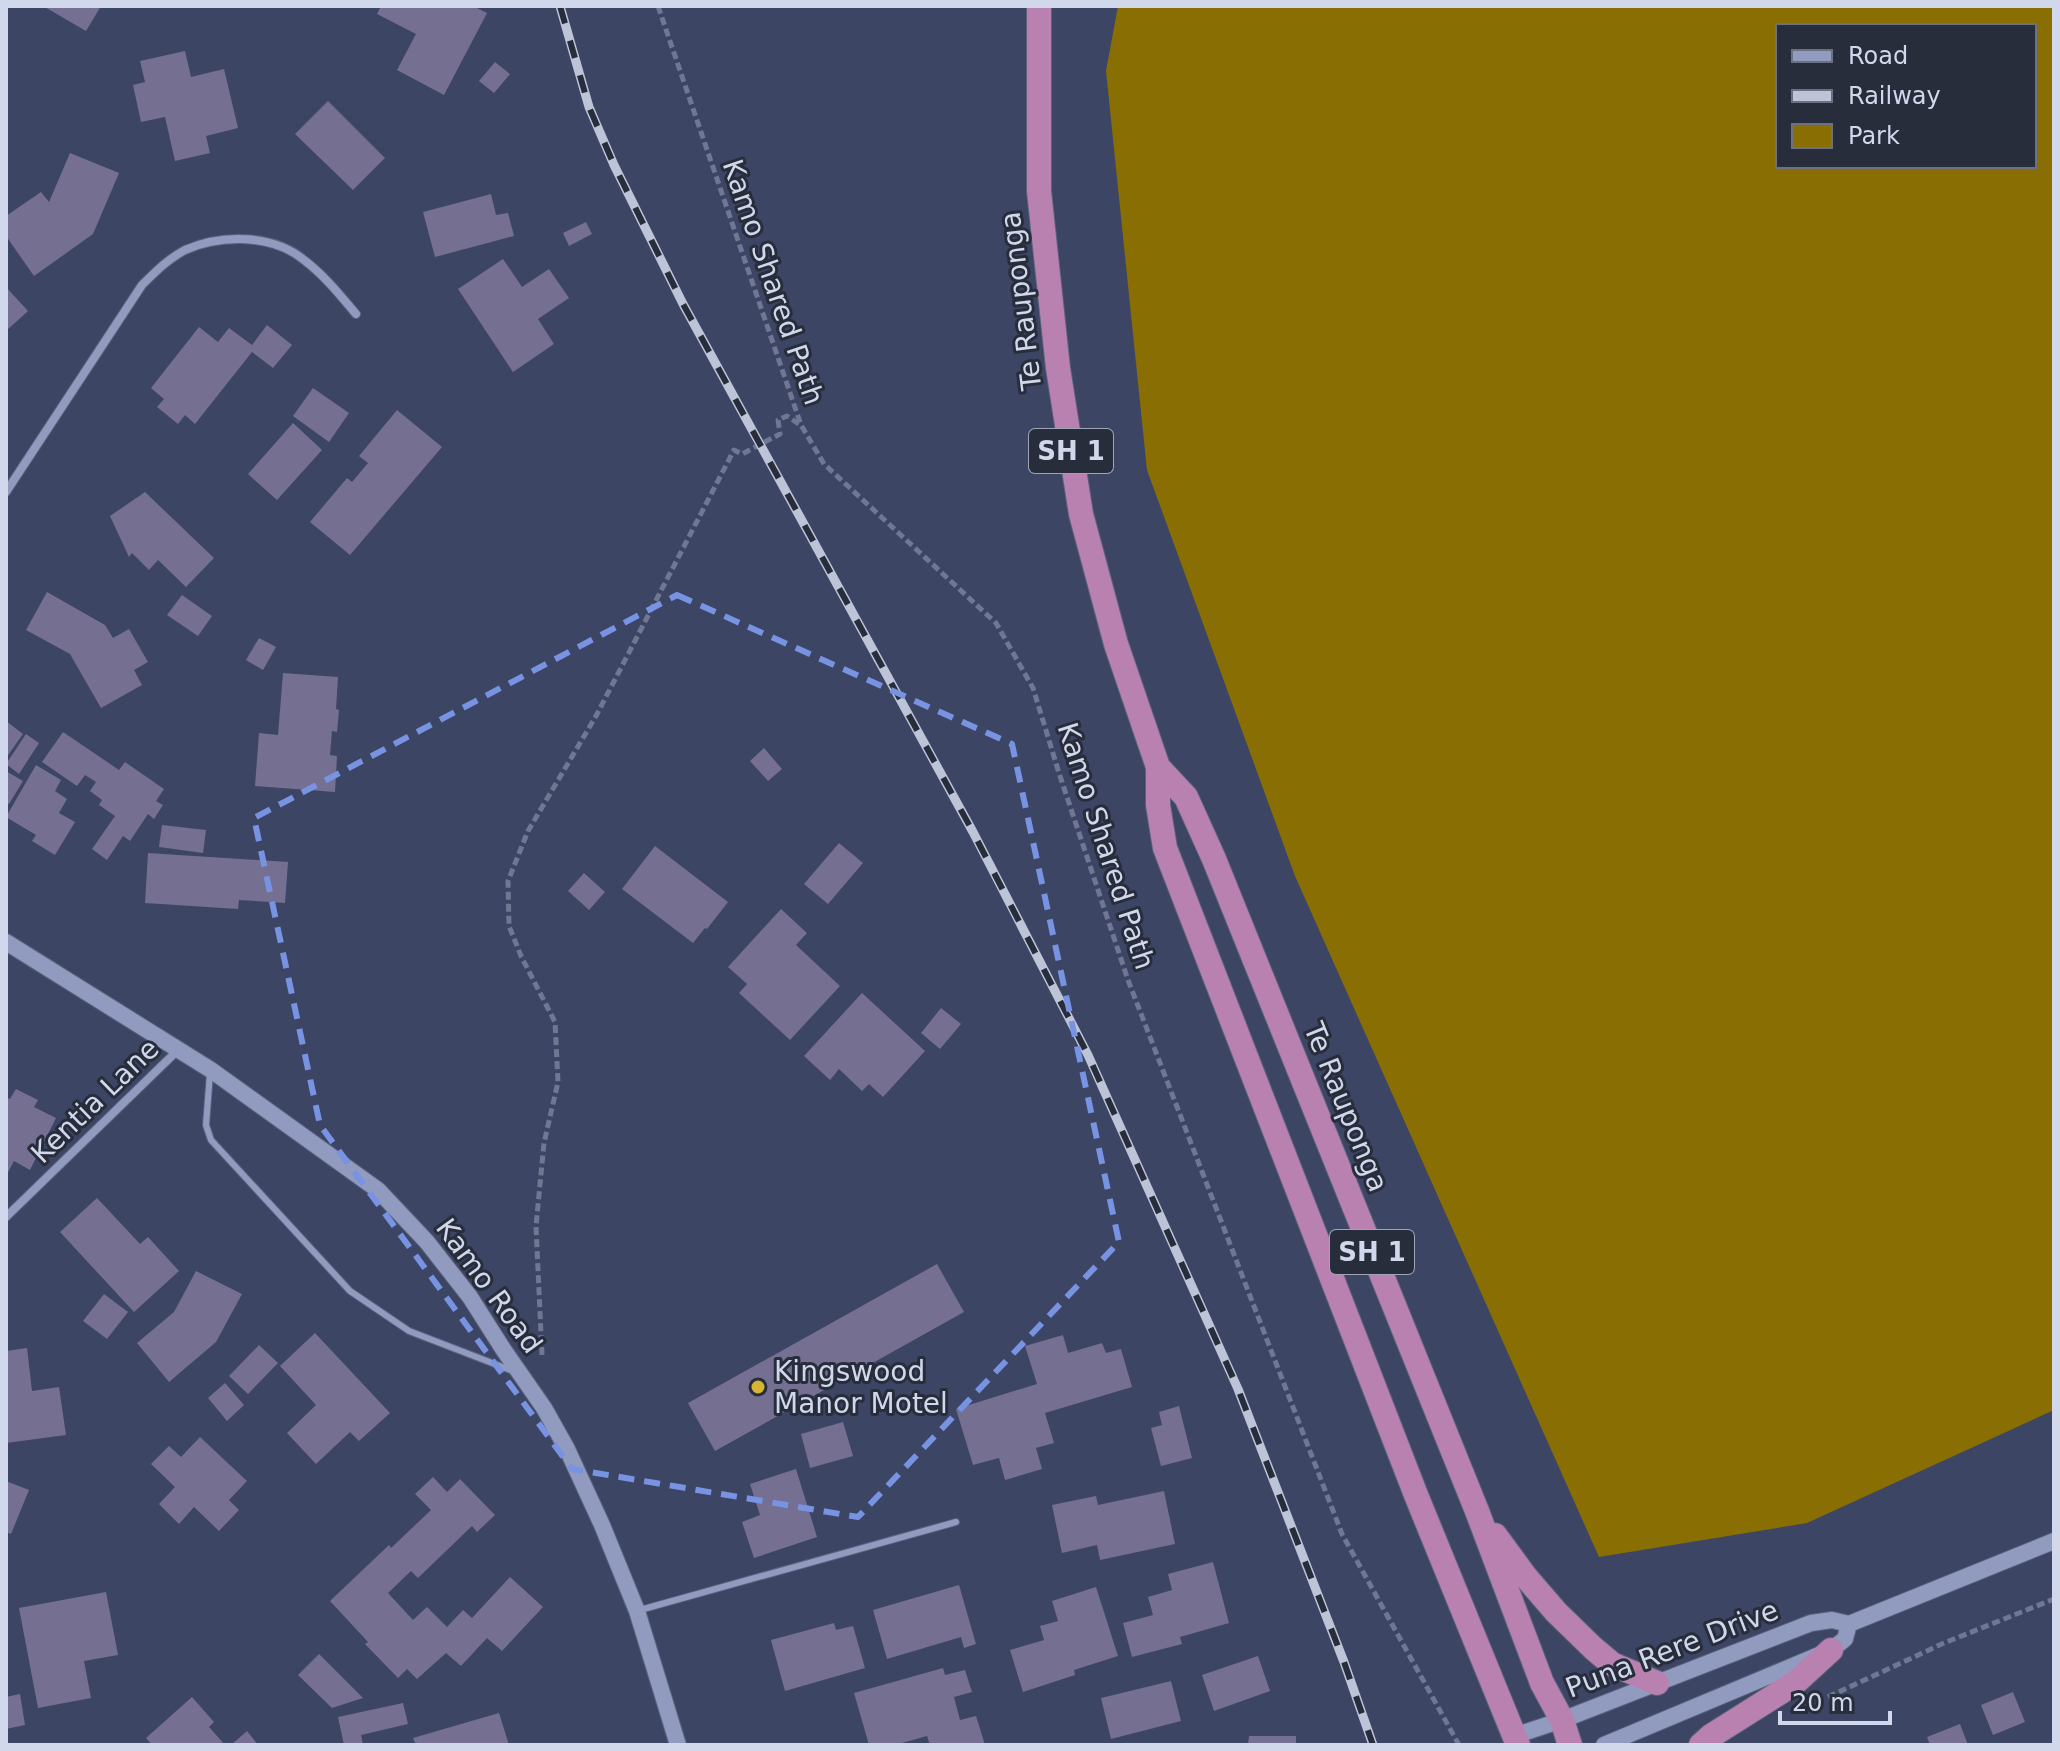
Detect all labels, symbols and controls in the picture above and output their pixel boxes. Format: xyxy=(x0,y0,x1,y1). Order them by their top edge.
legend xyxy=(1776,24,2036,168)
text: Road xyxy=(1848,42,1908,70)
text: Railway xyxy=(1848,82,1941,110)
text: Park xyxy=(1848,122,1900,150)
street label: Kamo Shared Path xyxy=(716,155,830,409)
street label: Te Rauponga xyxy=(994,210,1048,393)
road number: SH 1 xyxy=(1029,429,1113,473)
street label: Kamo Shared Path xyxy=(1051,719,1161,973)
street label: Te Rauponga xyxy=(1297,1017,1395,1197)
street label: Kentia Lane xyxy=(24,1032,166,1170)
street label: Kamo Road xyxy=(429,1212,549,1360)
road number: SH 1 xyxy=(1330,1230,1414,1274)
place label: Kingswood Manor Motel xyxy=(774,1355,948,1420)
marker: Kingswood Manor Motel xyxy=(749,1378,767,1396)
street label: Puna Rere Drive xyxy=(1561,1593,1783,1705)
scale bar xyxy=(1780,1675,1890,1725)
text: 20 m xyxy=(1792,1689,1854,1717)

